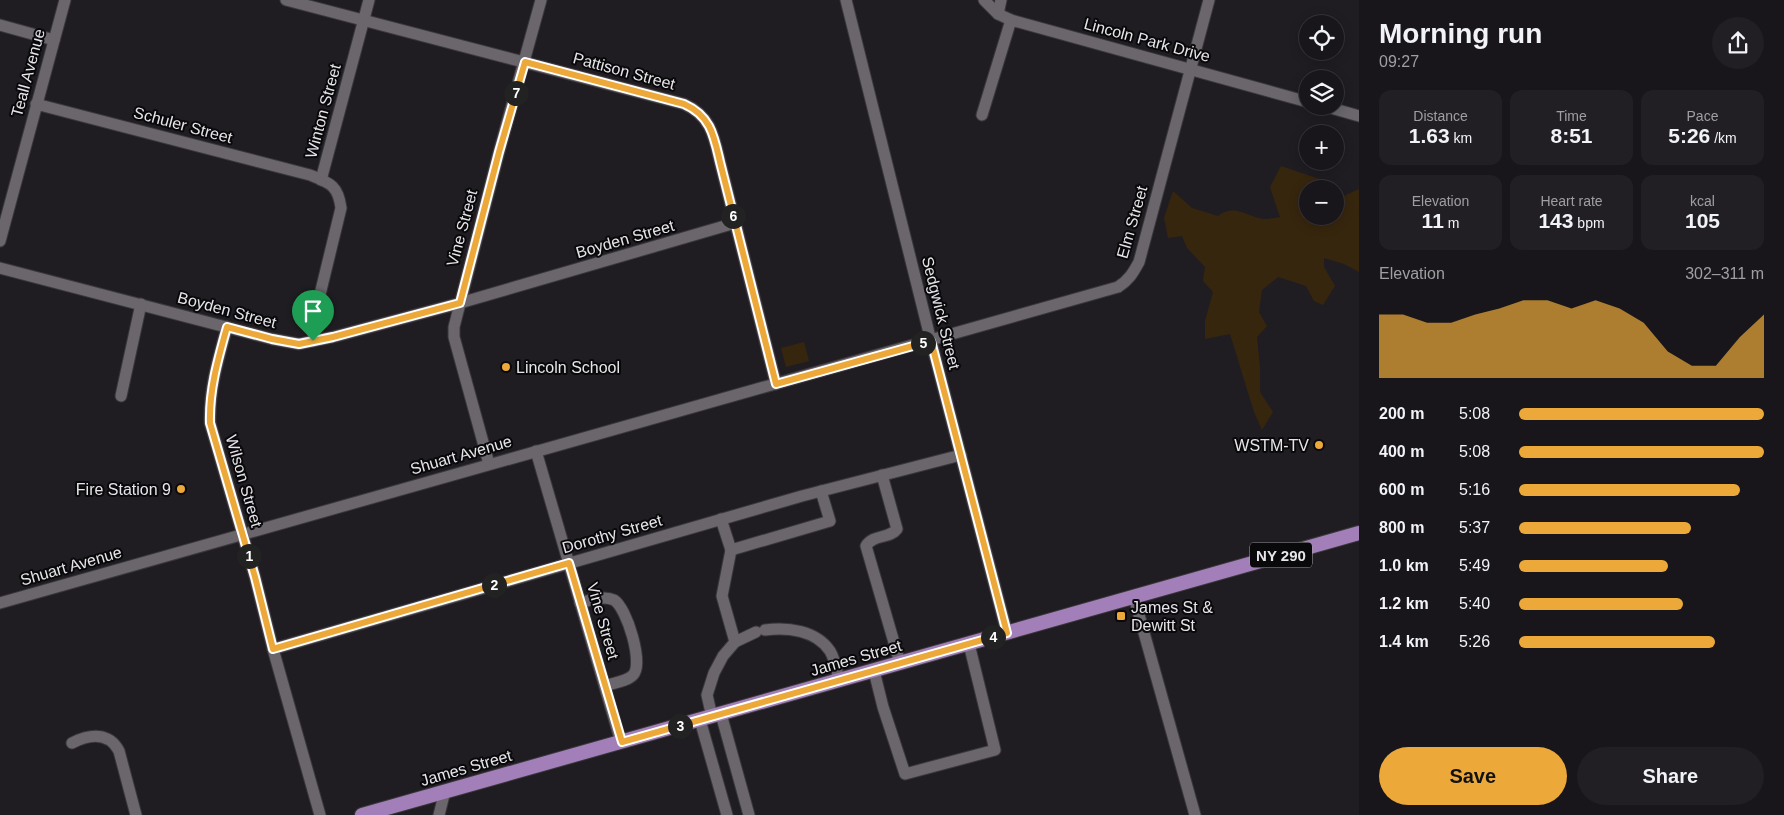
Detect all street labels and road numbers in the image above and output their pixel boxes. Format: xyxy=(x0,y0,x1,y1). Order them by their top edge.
street label: Lincoln Park Drive xyxy=(1082,15,1212,65)
street label: Teall Avenue xyxy=(8,27,48,119)
street label: Pattison Street xyxy=(571,49,677,93)
street label: Winton Street xyxy=(302,61,344,160)
street label: Schuler Street xyxy=(132,104,235,146)
street label: Elm Street xyxy=(1114,183,1151,260)
street label: Vine Street xyxy=(444,187,481,268)
street label: Boyden Street xyxy=(574,217,677,261)
street label: Sedgwick Street xyxy=(919,255,963,372)
street label: Boyden Street xyxy=(176,289,279,331)
street label: Shuart Avenue xyxy=(408,432,514,478)
street label: Wilson Street xyxy=(223,433,265,530)
street label: Dorothy Street xyxy=(560,511,664,556)
road number: NY 290 xyxy=(1250,542,1312,568)
street label: Shuart Avenue xyxy=(18,543,124,589)
street label: Vine Street xyxy=(584,581,622,662)
street label: James Street xyxy=(808,637,904,679)
street label: James Street xyxy=(418,747,514,789)

